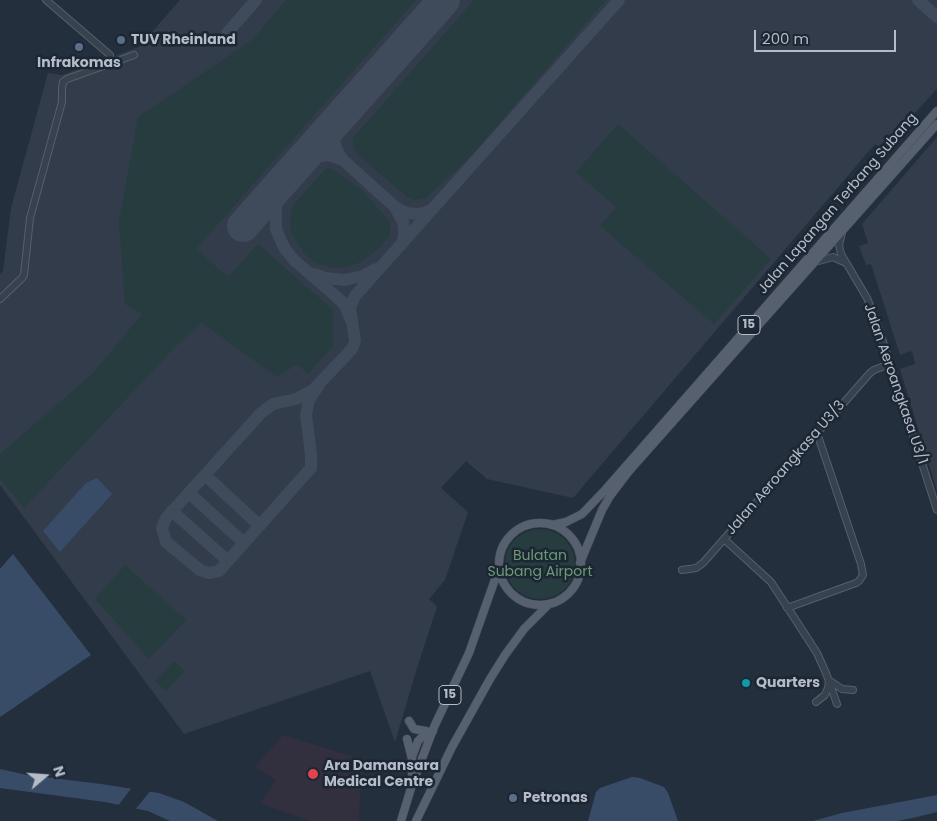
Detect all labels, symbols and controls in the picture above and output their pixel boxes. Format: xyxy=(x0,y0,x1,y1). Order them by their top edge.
scale bar xyxy=(757,20,900,52)
text: 200 m xyxy=(762,28,809,49)
place label: TUV Rheinland xyxy=(131,32,236,48)
marker: TUV Rheinland xyxy=(115,34,127,46)
marker: Infrakomas xyxy=(73,41,85,53)
place label: Infrakomas xyxy=(37,55,121,71)
street label: Jalan Lapangan Terbang Subang xyxy=(755,110,921,298)
street label: Jalan Aeroangkasa U3/1 xyxy=(860,302,930,466)
road number: 15 xyxy=(738,316,760,334)
street label: Jalan Aeroangkasa U3/3 xyxy=(723,397,849,539)
park label: Bulatan Subang Airport xyxy=(487,548,593,580)
place label: Quarters xyxy=(756,675,820,691)
marker: Quarters xyxy=(740,677,752,689)
road number: 15 xyxy=(439,686,461,704)
north arrow xyxy=(20,751,70,801)
place label: Ara Damansara Medical Centre xyxy=(324,758,439,790)
text: N xyxy=(48,763,70,779)
marker: Ara Damansara Medical Centre xyxy=(306,767,320,781)
place label: Petronas xyxy=(523,790,588,806)
marker: Petronas xyxy=(507,792,519,804)

